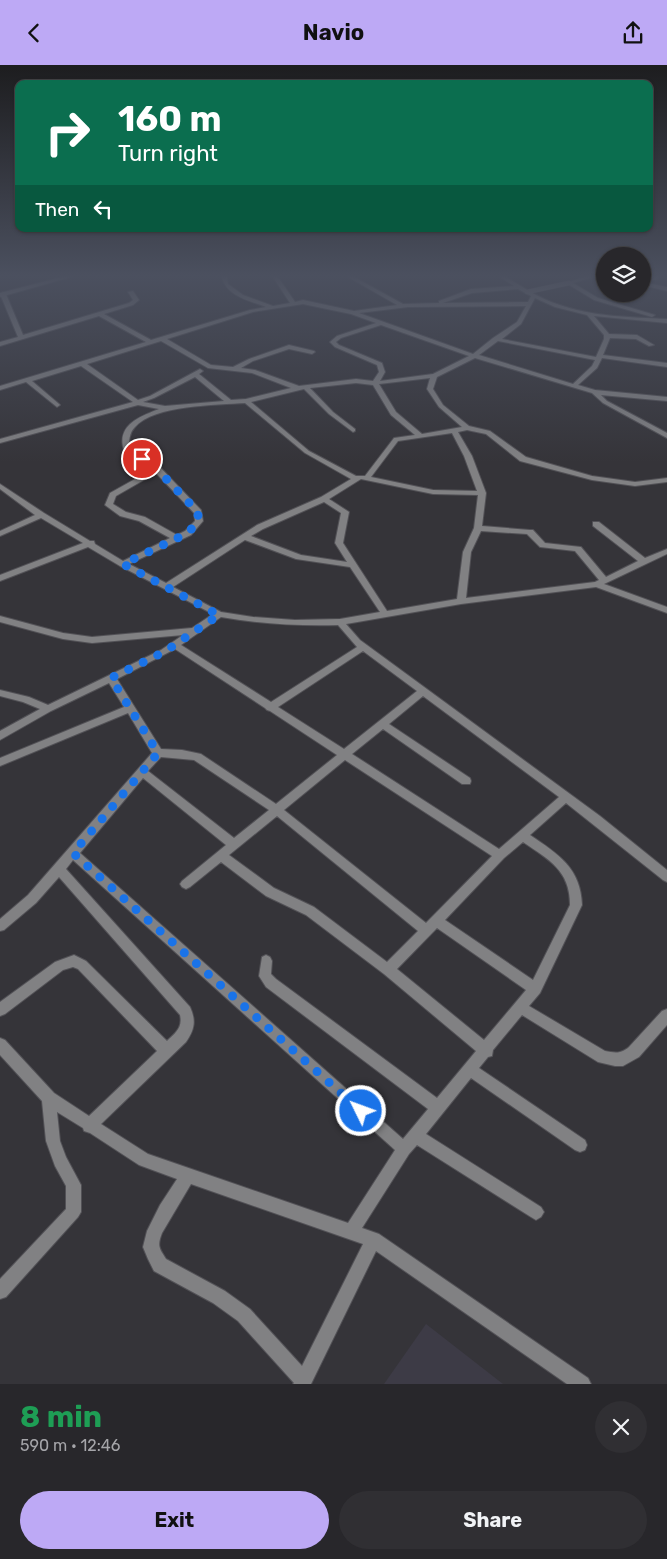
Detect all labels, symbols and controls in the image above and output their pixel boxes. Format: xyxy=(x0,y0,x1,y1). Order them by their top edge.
icon: back xyxy=(20,19,48,47)
text: Navio xyxy=(303,19,364,46)
icon: share xyxy=(619,19,647,47)
text: 160 m xyxy=(118,98,222,140)
icon: right xyxy=(35,100,100,165)
text: Turn right xyxy=(118,140,218,167)
icon: left xyxy=(89,195,117,223)
text: Then xyxy=(35,198,79,221)
map controls xyxy=(596,247,651,302)
button: layers xyxy=(596,247,651,302)
pin xyxy=(121,438,163,480)
icon: arrive xyxy=(128,445,156,473)
position arrow xyxy=(334,1084,386,1136)
text: 8 min xyxy=(20,1399,102,1435)
button: close xyxy=(595,1401,647,1453)
text: 590 m · 12:46 xyxy=(20,1436,120,1455)
button: Exit xyxy=(20,1491,329,1549)
button: Share xyxy=(339,1491,647,1549)

